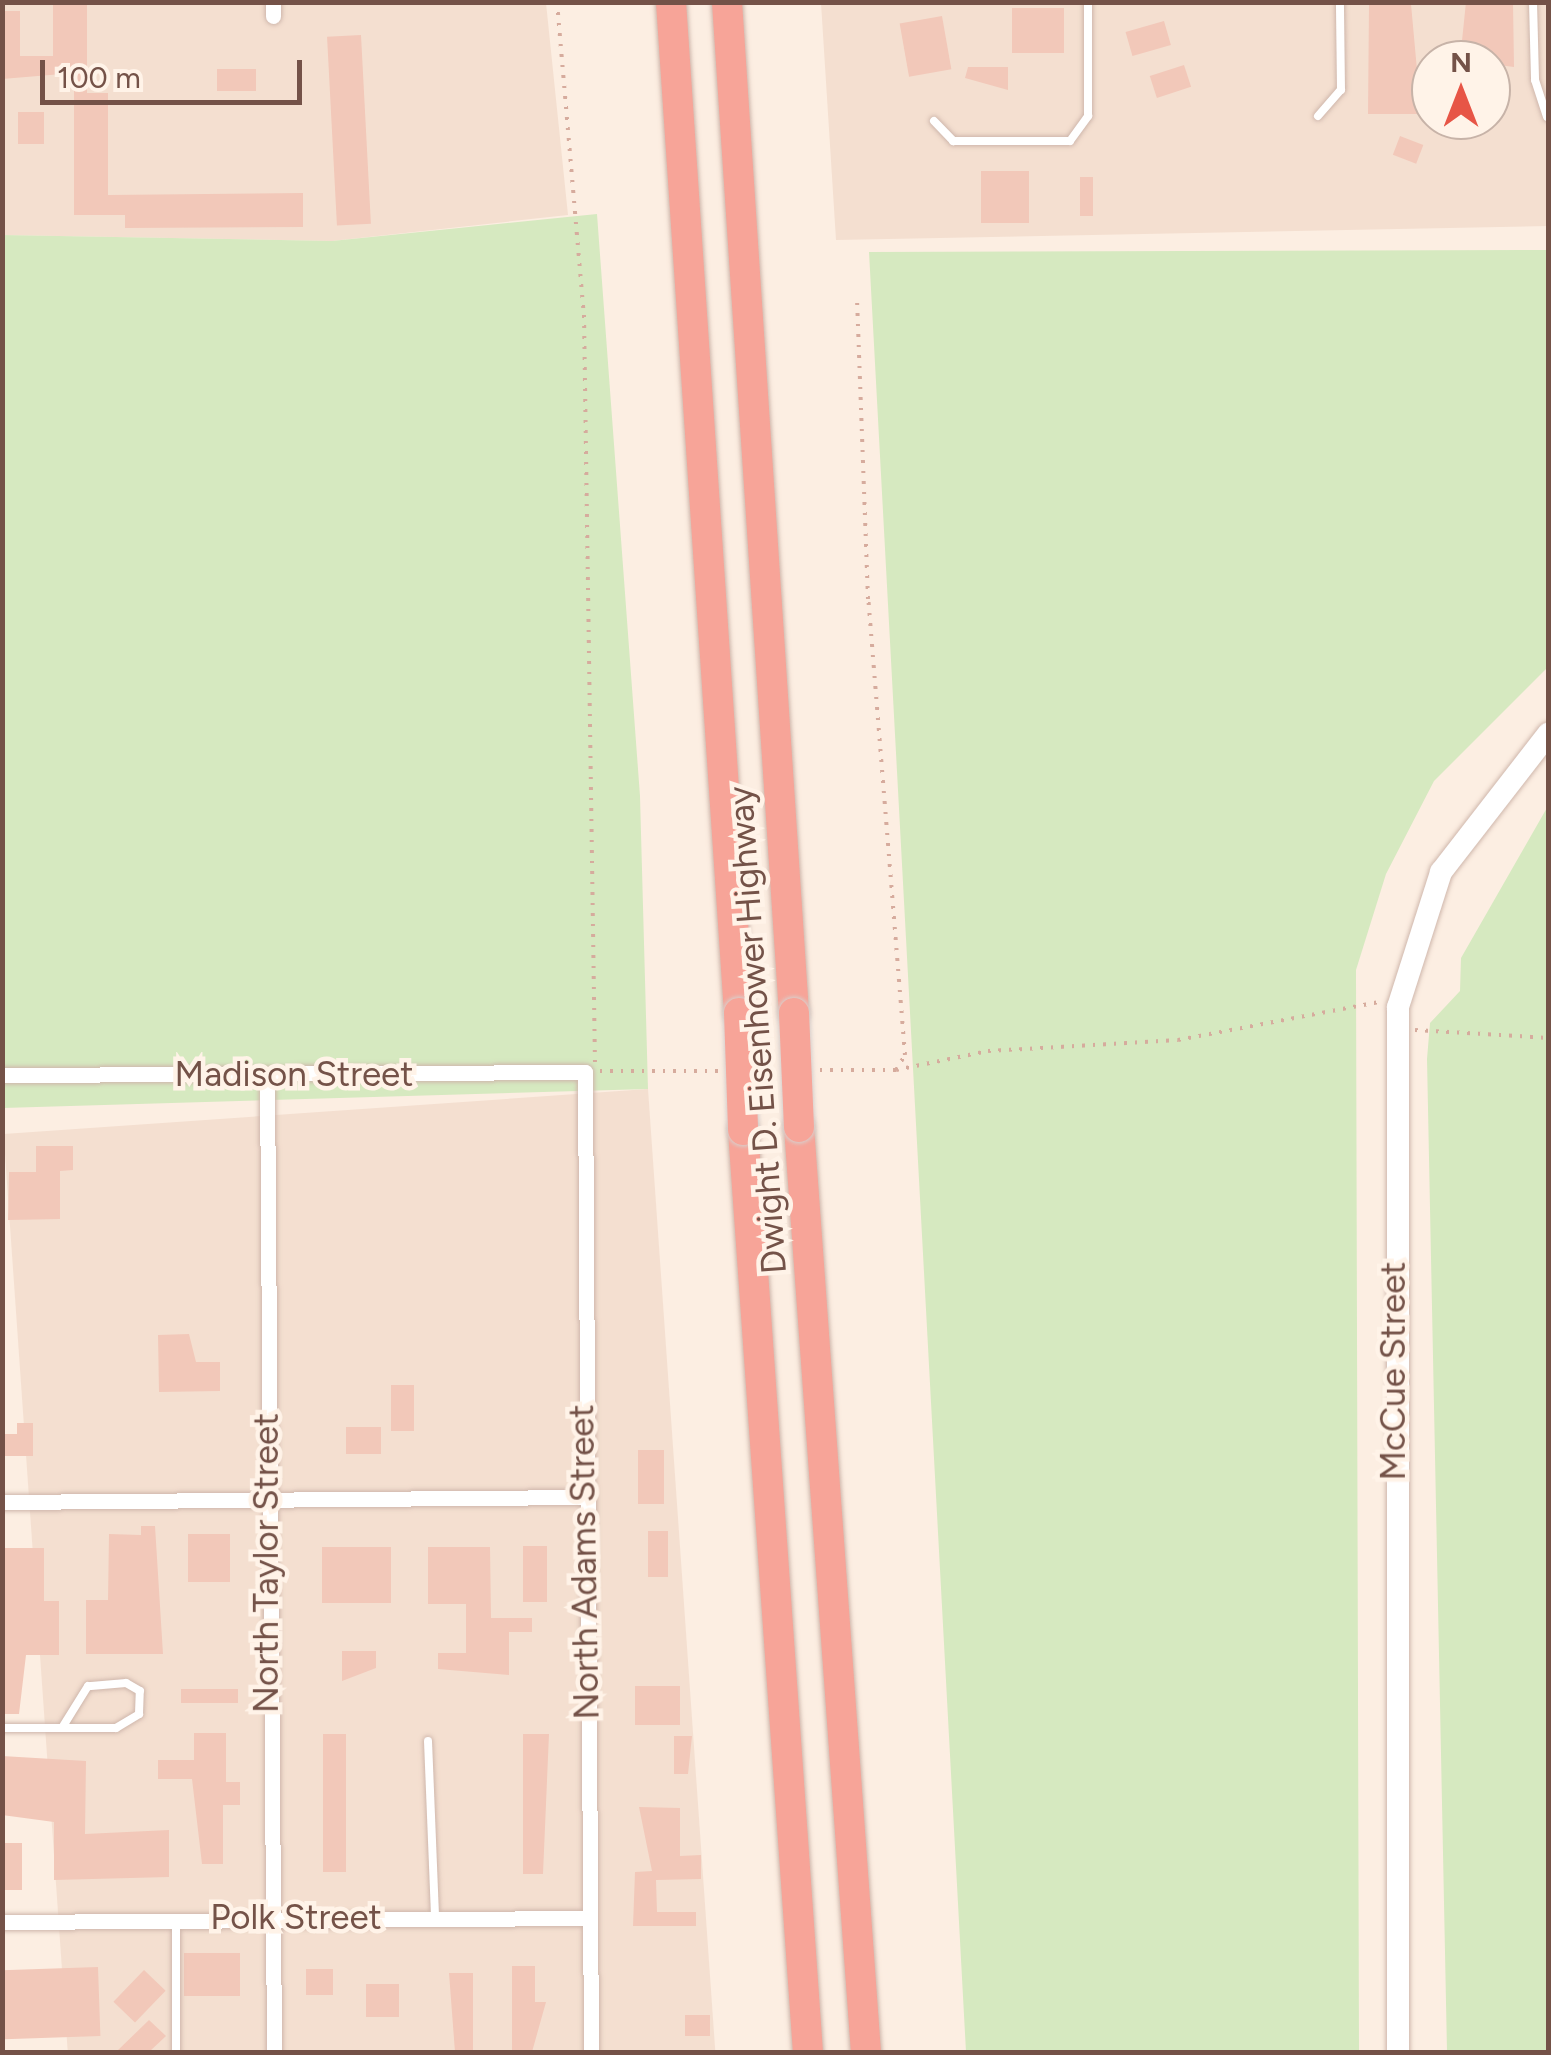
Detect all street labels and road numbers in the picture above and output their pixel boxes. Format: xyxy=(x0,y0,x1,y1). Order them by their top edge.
street label: Dwight D. Eisenhower Highway xyxy=(719,785,795,1275)
street label: Madison Street xyxy=(175,1053,413,1095)
street label: McCue Street xyxy=(1372,1261,1414,1481)
street label: North Adams Street xyxy=(560,1404,608,1720)
street label: North Taylor Street xyxy=(245,1413,287,1713)
street label: Polk Street xyxy=(210,1896,382,1938)

